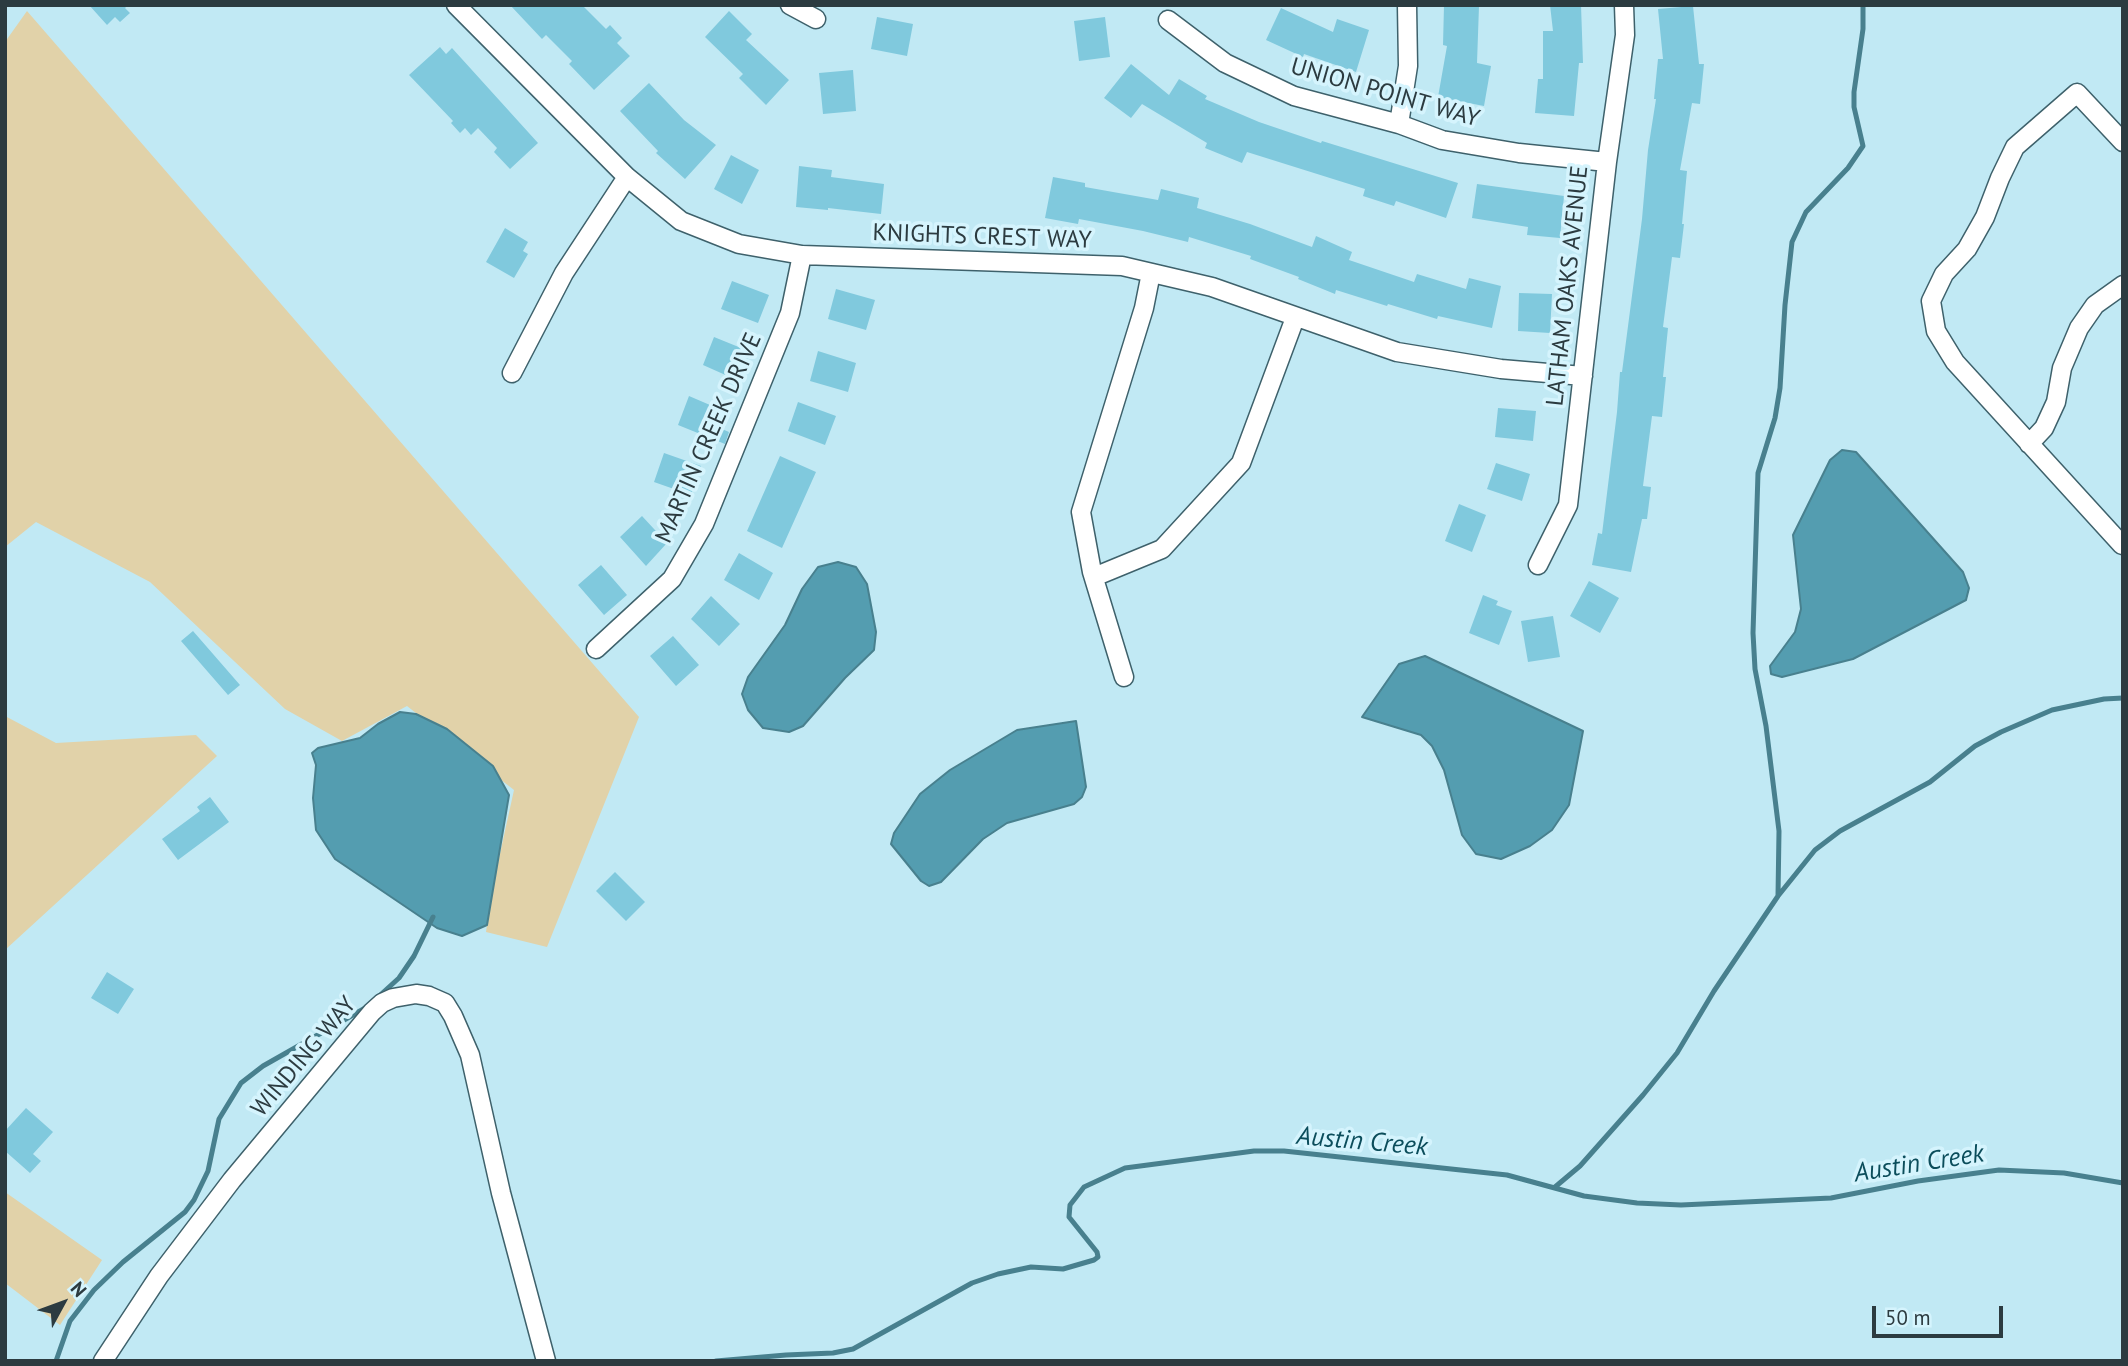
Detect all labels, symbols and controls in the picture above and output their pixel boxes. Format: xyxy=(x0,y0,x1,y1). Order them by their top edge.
street label: UNION POINT WAY xyxy=(1287,52,1483,134)
street label: LATHAM OAKS AVENUE xyxy=(1541,164,1595,408)
street label: KNIGHTS CREST WAY xyxy=(872,219,1092,255)
street label: MARTIN CREEK DRIVE xyxy=(650,328,768,548)
street label: WINDING WAY xyxy=(245,991,363,1123)
water label: Austin Creek xyxy=(1295,1121,1429,1163)
water label: Austin Creek xyxy=(1852,1138,1986,1190)
north arrow xyxy=(28,1268,98,1338)
text: N xyxy=(66,1277,92,1302)
scale bar xyxy=(1876,1292,2007,1336)
text: 50 m xyxy=(1885,1304,1931,1331)

